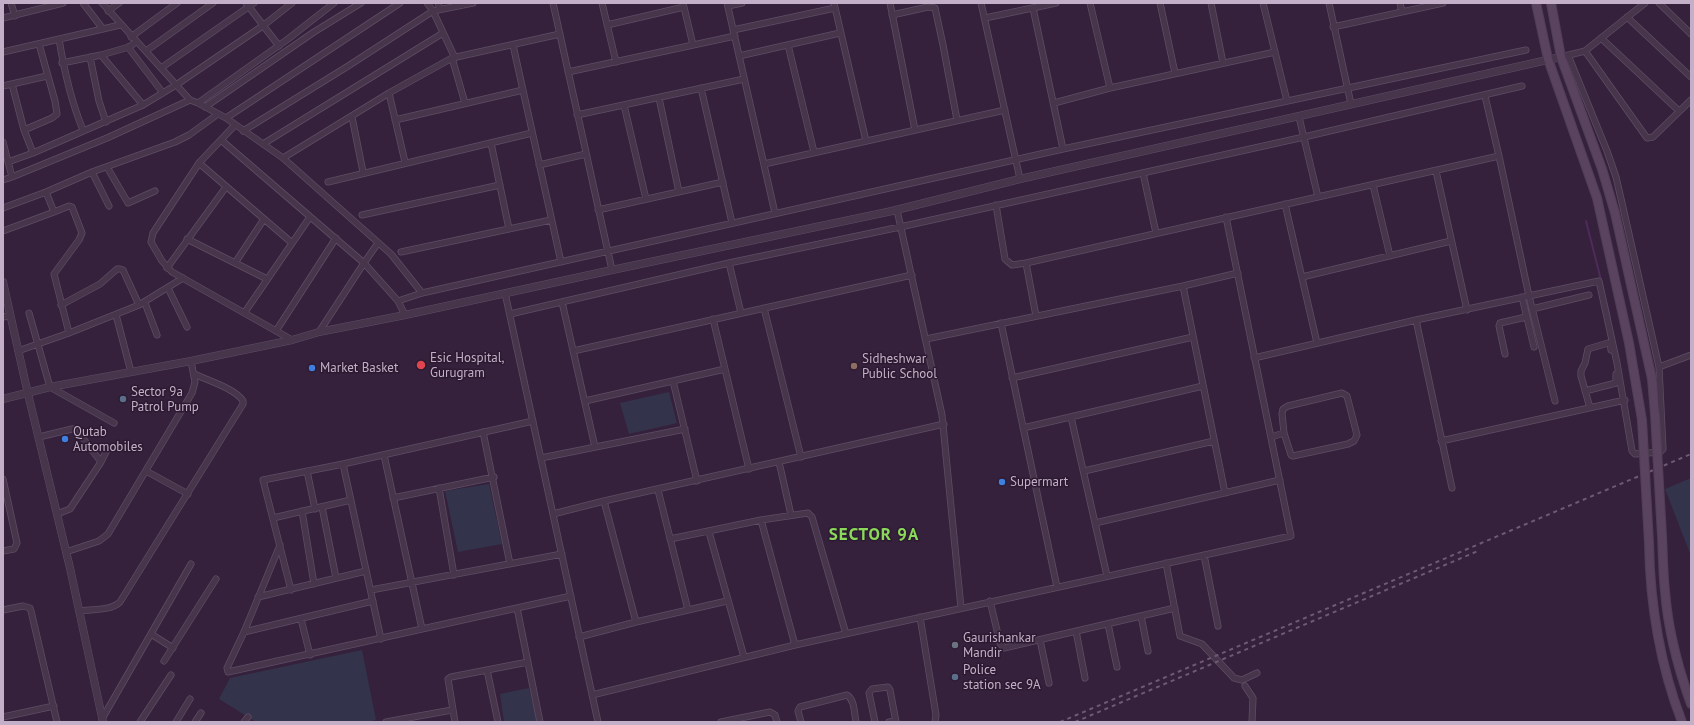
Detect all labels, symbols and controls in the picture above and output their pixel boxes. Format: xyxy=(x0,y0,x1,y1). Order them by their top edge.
place label: Esic Hospital, Gurugram xyxy=(430,350,505,381)
place label: Sidheshwar Public School xyxy=(862,351,937,382)
marker: Esic Hospital, Gurugram xyxy=(415,359,427,371)
place label: Market Basket xyxy=(320,360,398,376)
marker: Sidheshwar Public School xyxy=(849,361,859,371)
marker: Market Basket xyxy=(307,363,317,373)
place label: Sector 9a Patrol Pump xyxy=(131,384,199,415)
marker: Sector 9a Patrol Pump xyxy=(118,394,128,404)
place label: Qutab Automobiles xyxy=(73,424,143,455)
marker: Qutab Automobiles xyxy=(60,434,70,444)
place label: Supermart xyxy=(1010,474,1068,490)
marker: Supermart xyxy=(997,477,1007,487)
district label: SECTOR 9A xyxy=(829,525,919,545)
place label: Gaurishankar Mandir xyxy=(963,630,1036,661)
marker: Gaurishankar Mandir xyxy=(950,640,960,650)
place label: Police station sec 9A xyxy=(963,662,1041,693)
marker: Police station sec 9A xyxy=(950,672,960,682)

